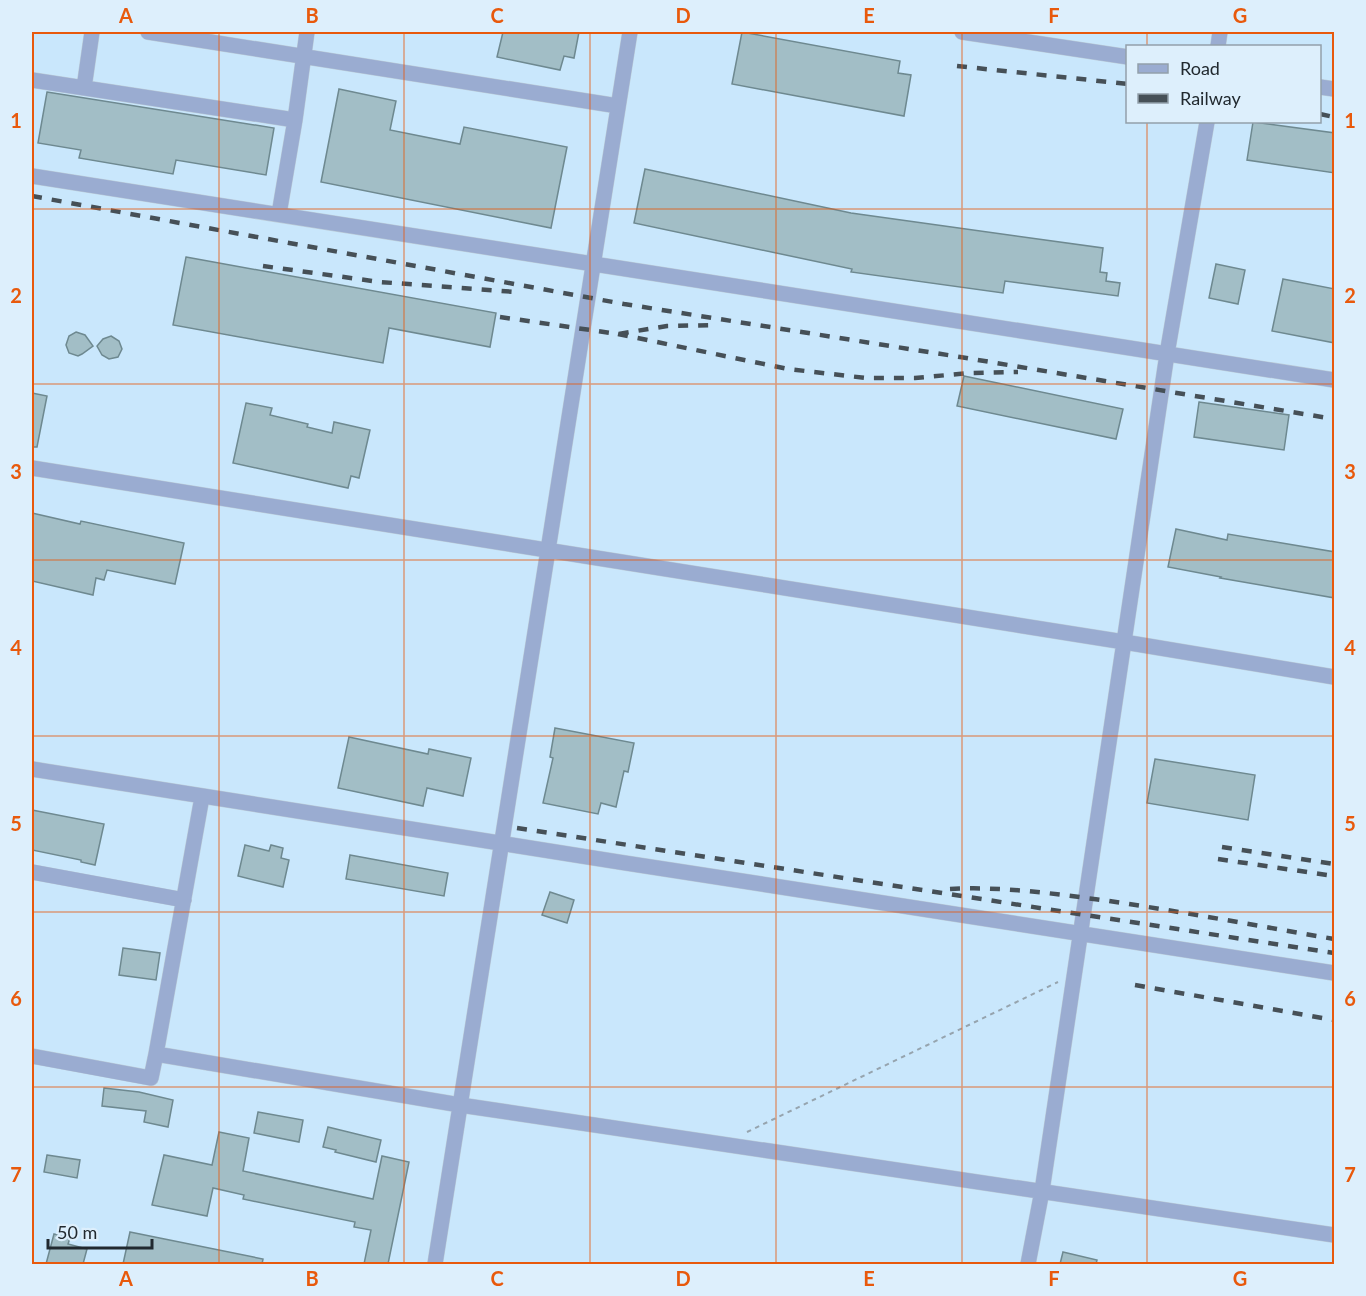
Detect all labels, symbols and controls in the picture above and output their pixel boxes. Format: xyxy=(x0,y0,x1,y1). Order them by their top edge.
text: A xyxy=(118,3,133,27)
text: B xyxy=(305,3,319,27)
text: C xyxy=(490,3,504,27)
text: D xyxy=(675,3,691,27)
text: E xyxy=(863,3,875,27)
text: F xyxy=(1048,3,1060,27)
text: G xyxy=(1233,3,1247,27)
legend xyxy=(1126,45,1321,123)
text: Road xyxy=(1180,57,1220,79)
text: Railway xyxy=(1180,87,1241,109)
text: 1 xyxy=(10,108,22,132)
text: 1 xyxy=(1344,108,1356,132)
text: 2 xyxy=(10,283,22,307)
text: 2 xyxy=(1344,283,1356,307)
text: 3 xyxy=(10,459,22,483)
text: 3 xyxy=(1344,459,1356,483)
text: 4 xyxy=(10,635,22,659)
text: 4 xyxy=(1344,635,1356,659)
text: 5 xyxy=(10,811,22,835)
text: 5 xyxy=(1344,811,1356,835)
text: 6 xyxy=(10,986,22,1010)
text: 6 xyxy=(1344,986,1356,1010)
text: 7 xyxy=(10,1162,22,1186)
text: 7 xyxy=(1344,1162,1356,1186)
scale bar xyxy=(48,1212,152,1250)
text: 50 m xyxy=(57,1221,97,1243)
text: A xyxy=(118,1266,133,1290)
text: B xyxy=(305,1266,319,1290)
text: C xyxy=(490,1266,504,1290)
text: D xyxy=(675,1266,691,1290)
text: E xyxy=(863,1266,875,1290)
text: F xyxy=(1048,1266,1060,1290)
text: G xyxy=(1233,1266,1247,1290)

